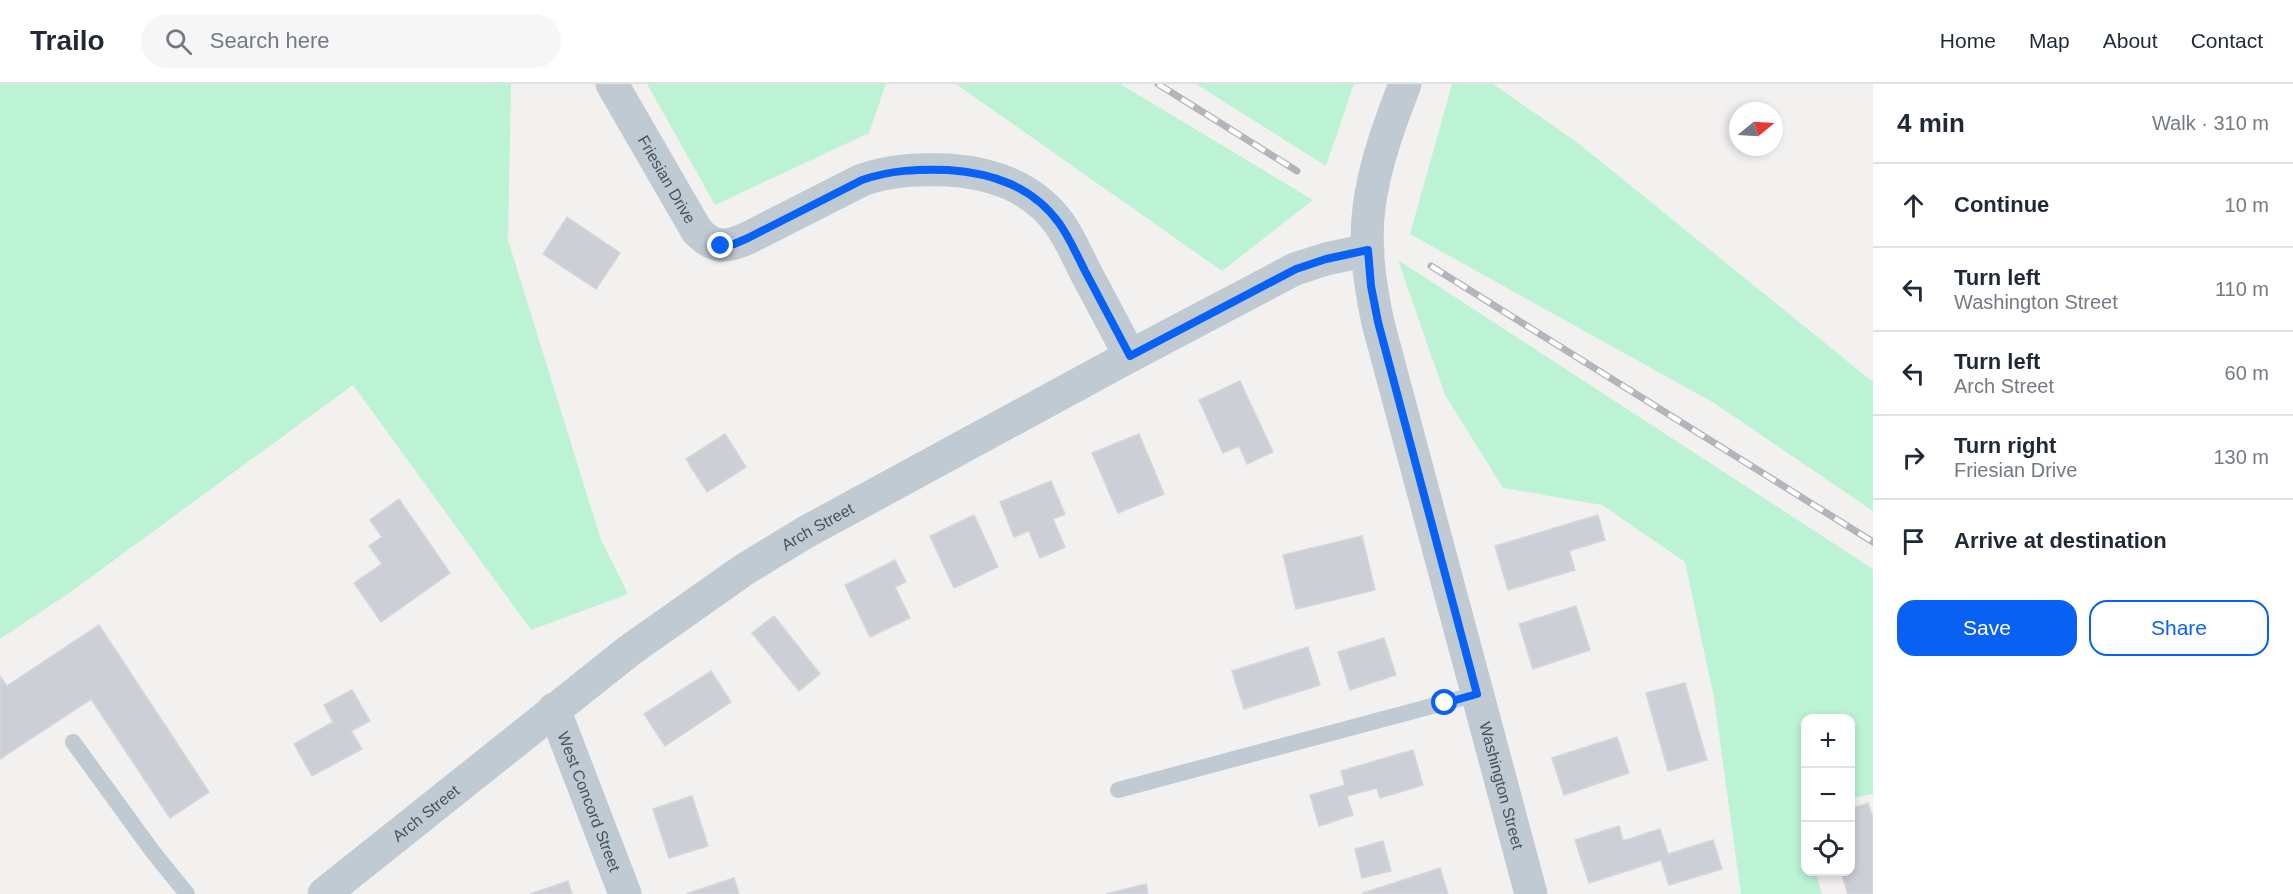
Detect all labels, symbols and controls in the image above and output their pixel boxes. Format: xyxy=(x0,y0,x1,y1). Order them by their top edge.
search box xyxy=(141,14,561,68)
text: Trailo xyxy=(30,25,105,56)
icon: search xyxy=(162,25,195,58)
text: Search here xyxy=(210,28,330,53)
text: Home xyxy=(1940,29,1996,52)
text: Map xyxy=(2029,29,2070,52)
text: About xyxy=(2103,29,2158,52)
text: Contact xyxy=(2191,29,2263,52)
north arrow xyxy=(1729,102,1783,156)
text: 4 min xyxy=(1897,108,1965,138)
text: Walk · 310 m xyxy=(2152,112,2269,134)
street label: Friesian Drive xyxy=(635,132,699,227)
icon: ahead xyxy=(1897,189,1930,222)
text: Continue xyxy=(1954,192,2049,217)
text: 10 m xyxy=(2225,194,2269,216)
route end xyxy=(707,232,733,258)
text: Turn left xyxy=(1954,265,2040,290)
icon: left xyxy=(1897,273,1930,306)
text: 110 m xyxy=(2215,278,2269,300)
text: Washington Street xyxy=(1954,291,2118,313)
text: Turn left xyxy=(1954,349,2040,374)
icon: left xyxy=(1897,357,1930,390)
text: 60 m xyxy=(2225,362,2269,384)
text: Arch Street xyxy=(1954,375,2054,397)
text: Turn right xyxy=(1954,433,2056,458)
icon: right xyxy=(1897,441,1930,474)
text: 130 m xyxy=(2213,446,2269,468)
text: Friesian Drive xyxy=(1954,459,2077,481)
street label: Arch Street xyxy=(778,500,857,554)
icon: arrive xyxy=(1897,525,1930,558)
text: Arrive at destination xyxy=(1954,528,2167,553)
button: Save xyxy=(1897,600,2077,656)
button: Share xyxy=(2089,600,2269,656)
route start xyxy=(1431,689,1457,715)
map controls xyxy=(1801,714,1855,876)
button: + xyxy=(1801,714,1855,768)
street label: Washington Street xyxy=(1476,720,1527,852)
street label: West Concord Street xyxy=(554,729,624,874)
button: − xyxy=(1801,768,1855,822)
street label: Arch Street xyxy=(389,781,463,845)
button: locate xyxy=(1801,822,1855,876)

